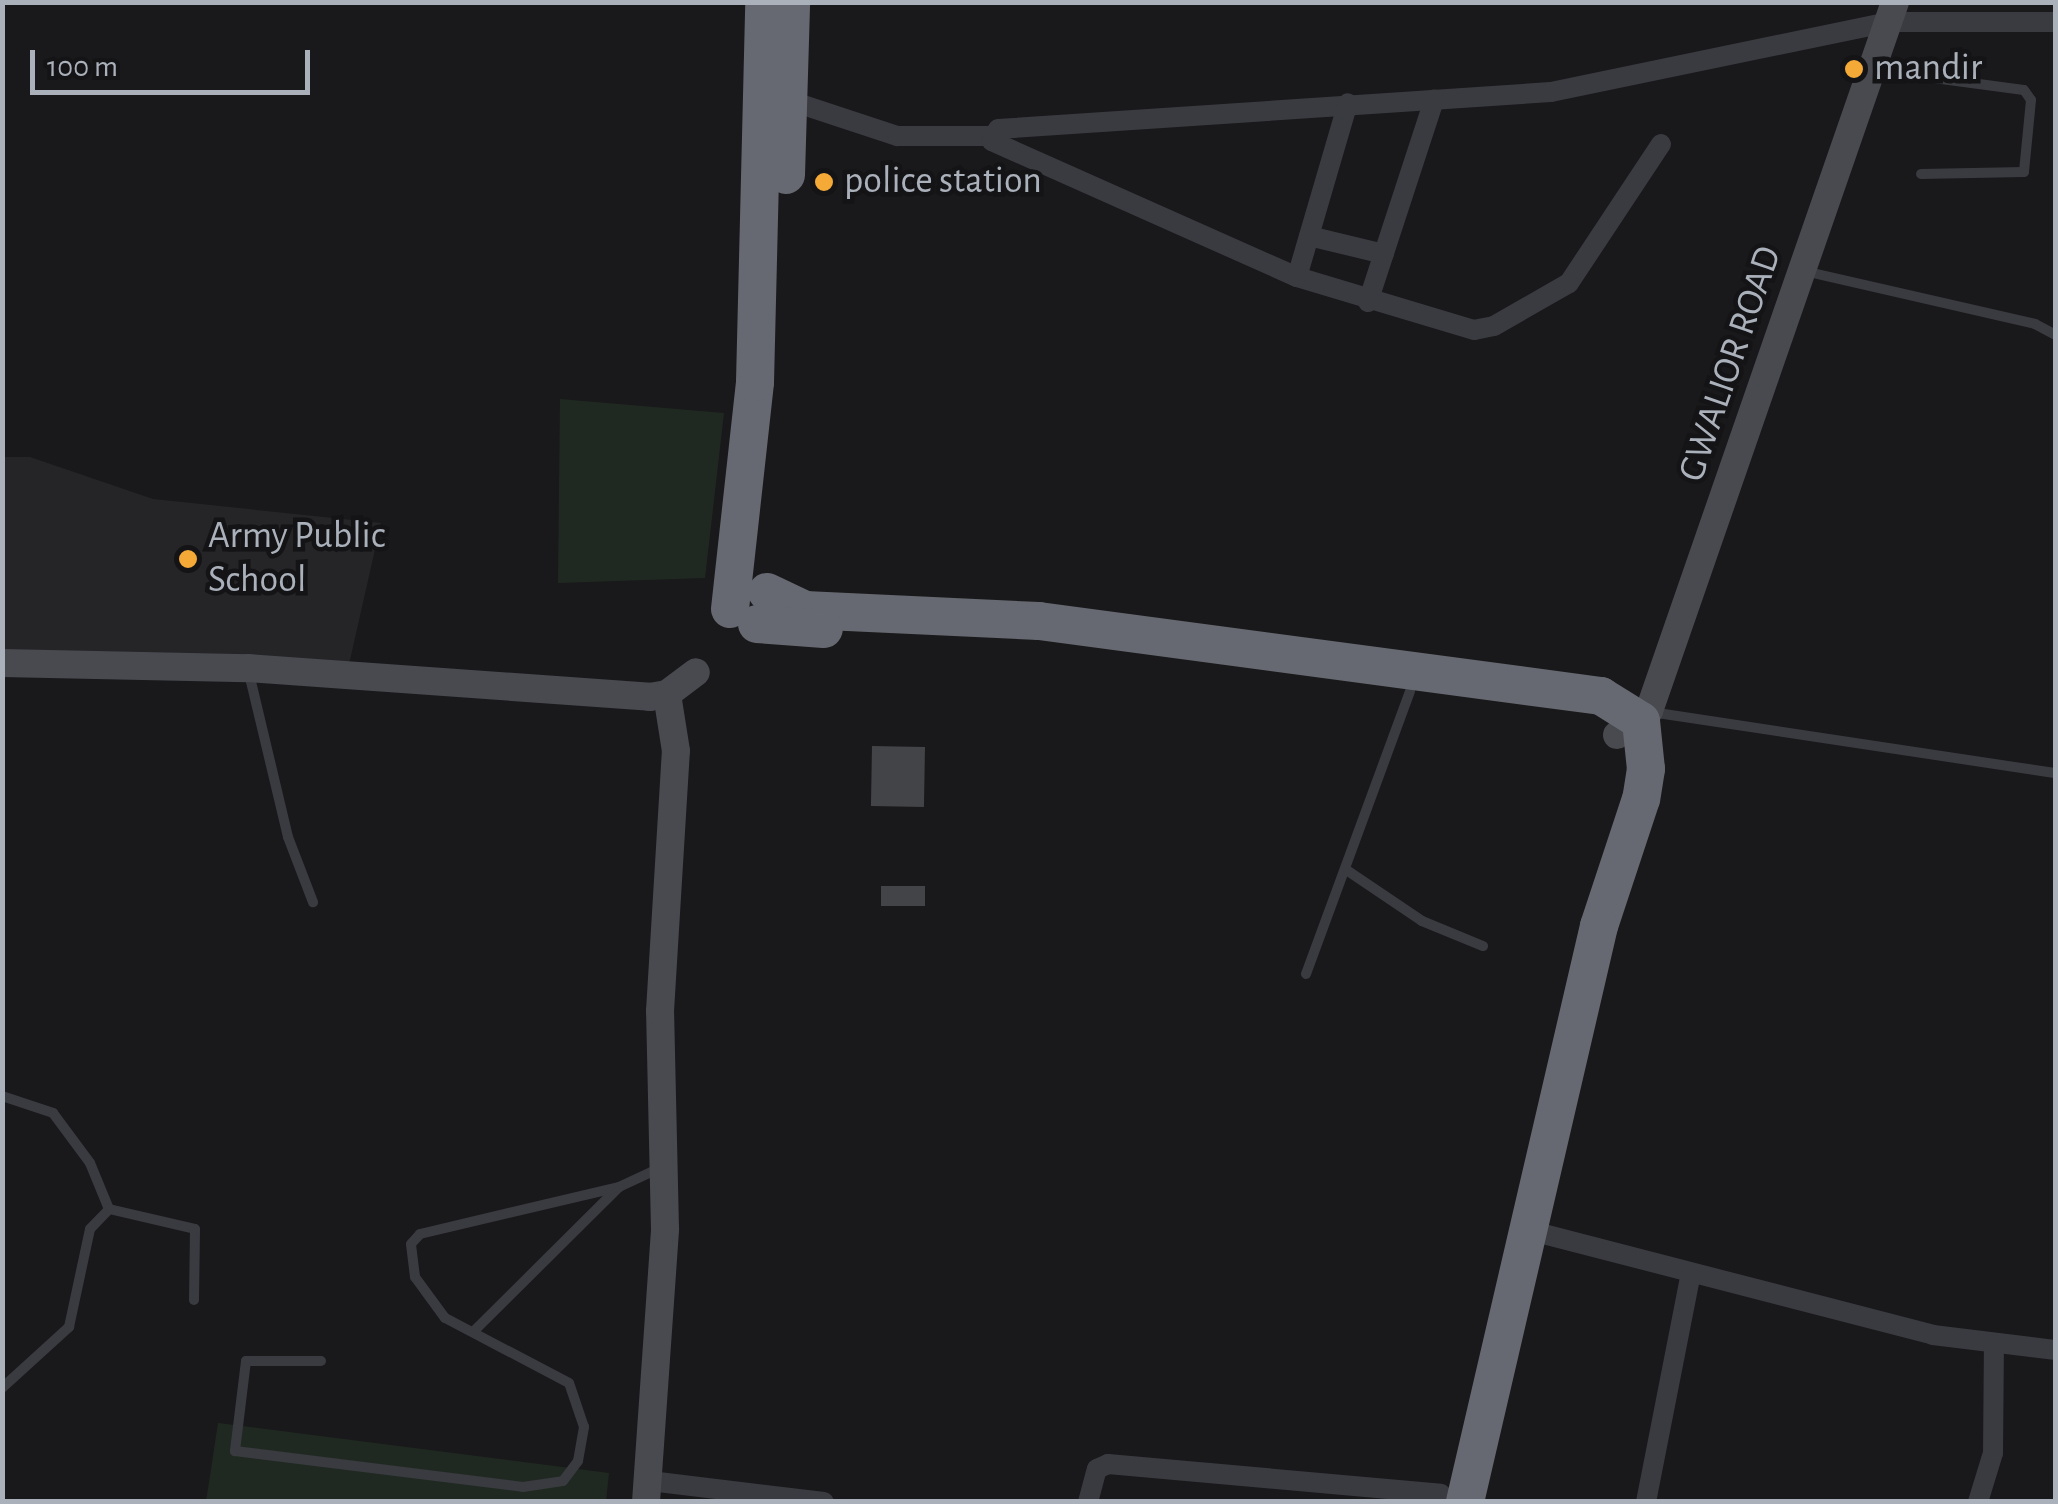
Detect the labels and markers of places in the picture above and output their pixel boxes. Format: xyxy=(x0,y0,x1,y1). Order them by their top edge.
place label: mandir xyxy=(1874,46,1982,92)
marker: mandir xyxy=(1843,58,1865,80)
place label: police station xyxy=(844,159,1042,205)
marker: police station xyxy=(813,171,835,193)
place label: Army Public School xyxy=(208,514,385,604)
marker: Army Public School xyxy=(177,548,199,570)

